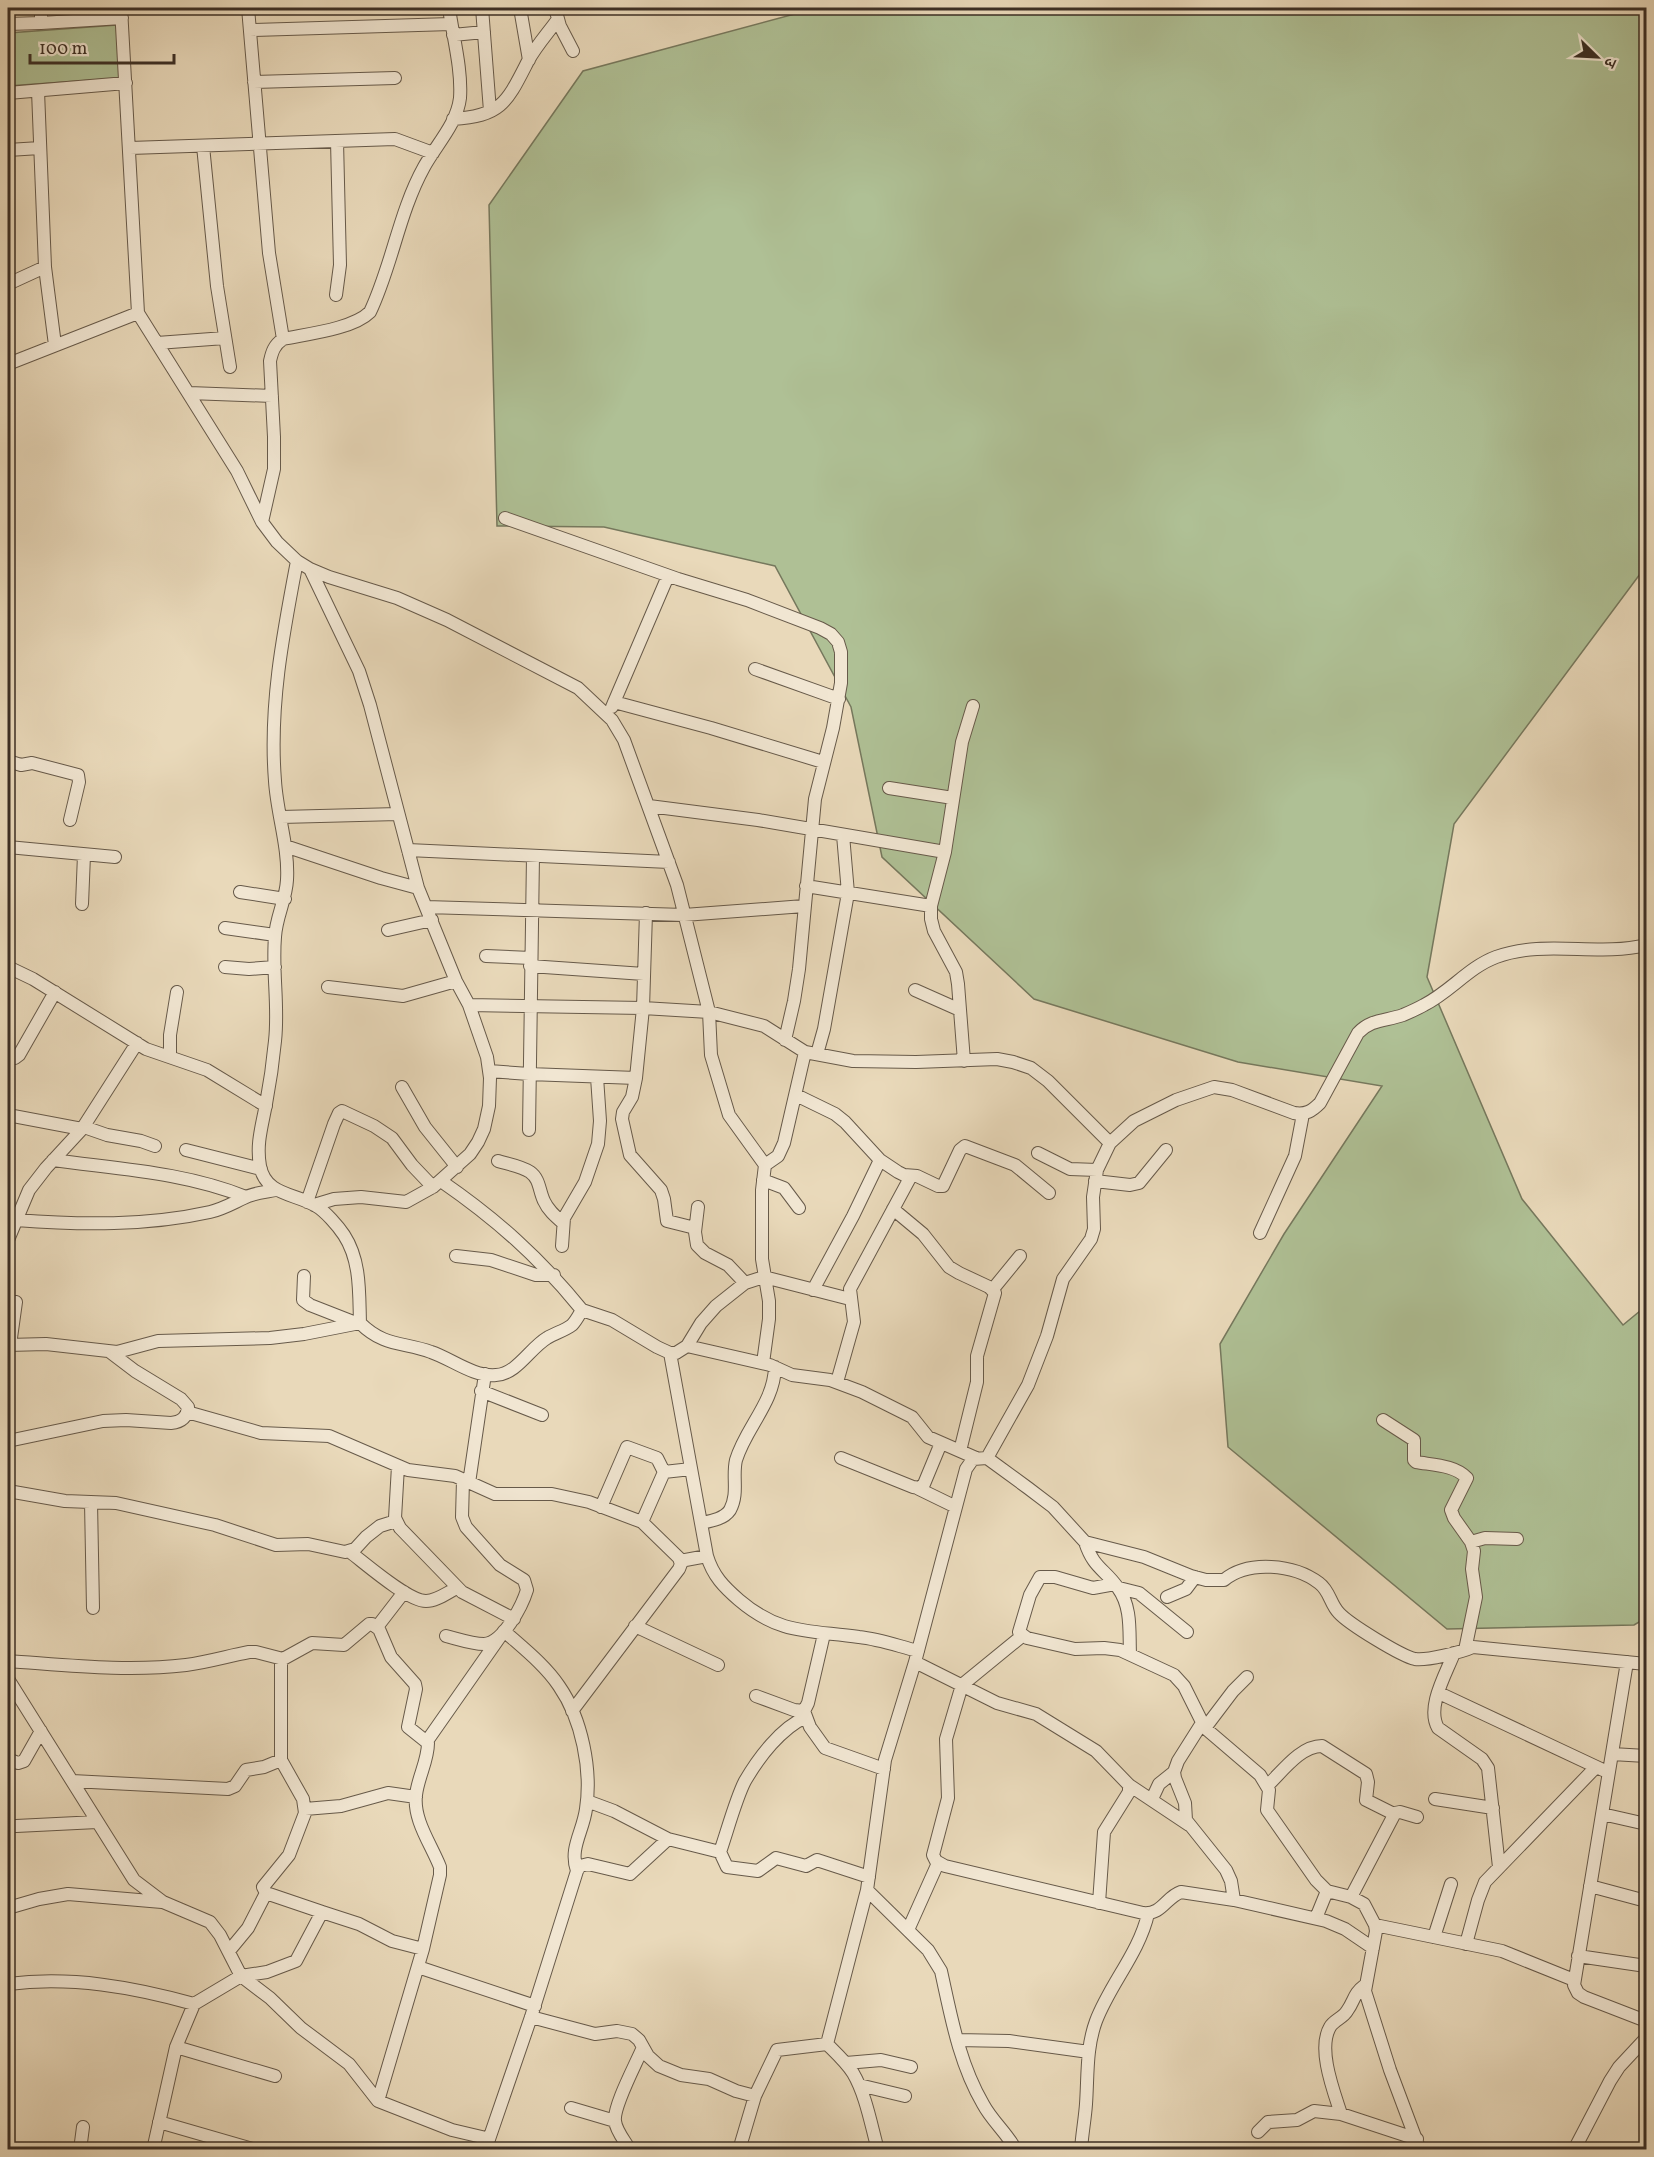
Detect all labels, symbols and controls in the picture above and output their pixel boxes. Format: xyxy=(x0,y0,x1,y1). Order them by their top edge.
scale bar xyxy=(30,27,174,65)
north arrow xyxy=(1567,27,1627,87)
text: 100 m xyxy=(39,37,88,62)
text: उ xyxy=(1596,53,1621,72)

